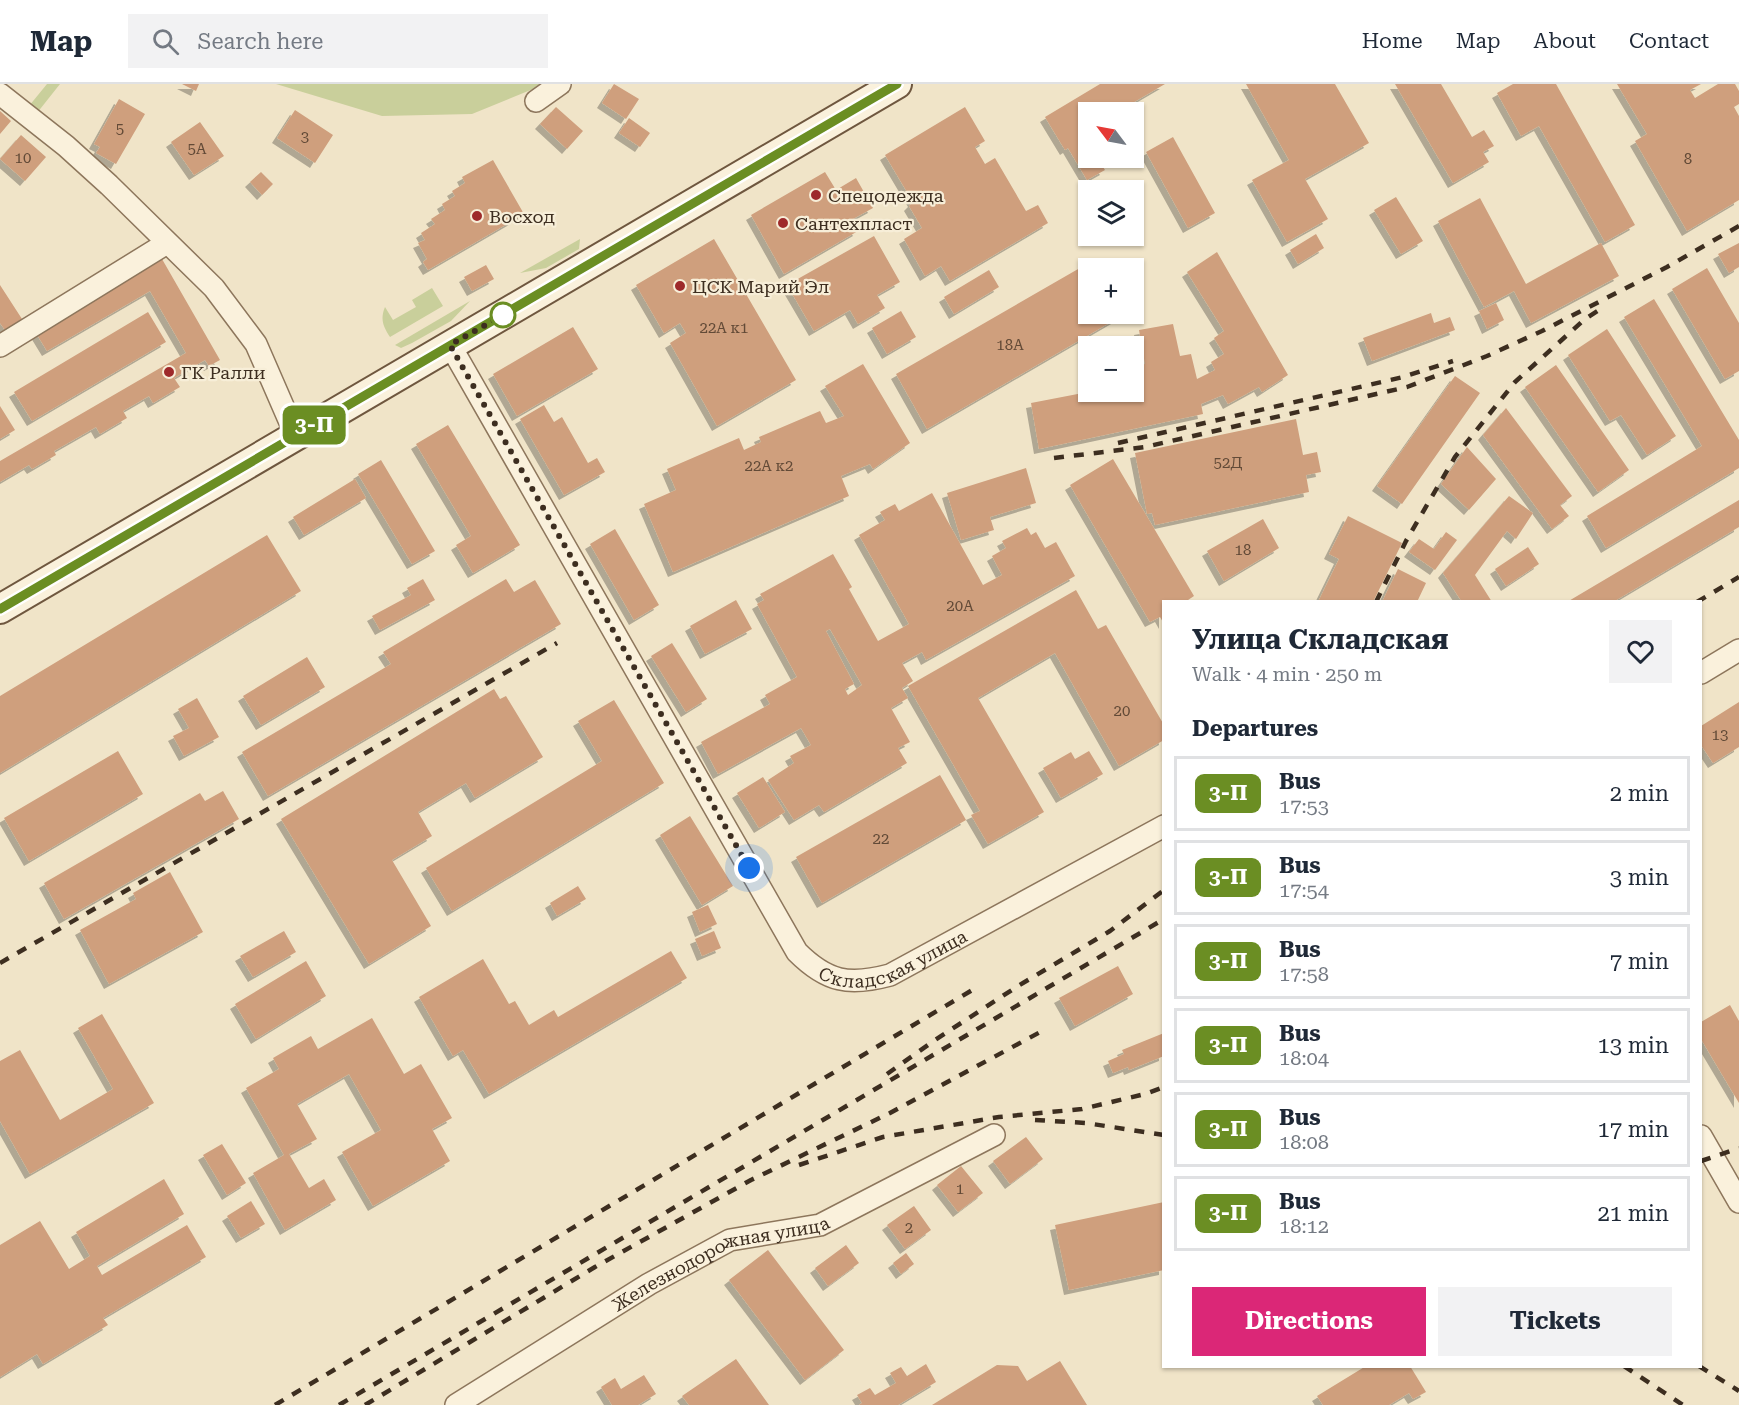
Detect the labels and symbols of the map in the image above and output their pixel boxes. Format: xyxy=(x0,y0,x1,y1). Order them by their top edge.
north arrow xyxy=(1078,102,1144,168)
house number: 5 xyxy=(116,120,124,138)
house number: 3 xyxy=(301,128,309,146)
house number: 5А xyxy=(188,140,207,158)
house number: 10 xyxy=(15,149,31,167)
house number: 8 xyxy=(1684,150,1692,168)
place label: Спецодежда xyxy=(828,185,944,206)
marker: Спецодежда xyxy=(809,188,823,202)
place label: Восход xyxy=(489,206,555,227)
marker: Восход xyxy=(470,209,484,223)
place label: Сантехпласт xyxy=(795,213,912,234)
marker: Сантехпласт xyxy=(776,216,790,230)
place label: ЦСК Марий Эл xyxy=(692,276,829,297)
marker: ЦСК Марий Эл xyxy=(673,279,687,293)
unlabelled marker xyxy=(490,302,516,328)
house number: 22А к1 xyxy=(700,319,749,337)
house number: 18А xyxy=(996,336,1024,354)
place label: ГК Ралли xyxy=(181,362,266,383)
marker: ГК Ралли xyxy=(162,365,176,379)
line badge: 3-П xyxy=(280,406,348,444)
house number: 52Д xyxy=(1214,454,1242,472)
house number: 22А к2 xyxy=(745,457,794,475)
house number: 18 xyxy=(1235,541,1251,559)
house number: 20А xyxy=(946,597,974,615)
house number: 20 xyxy=(1114,702,1130,720)
house number: 13 xyxy=(1712,726,1728,744)
house number: 22 xyxy=(873,830,889,848)
your location xyxy=(734,853,764,883)
street label: Складская улица xyxy=(816,925,970,991)
house number: 1 xyxy=(956,1180,964,1198)
street label: Железнодорожная улица xyxy=(608,1211,833,1315)
house number: 2 xyxy=(905,1219,913,1237)

